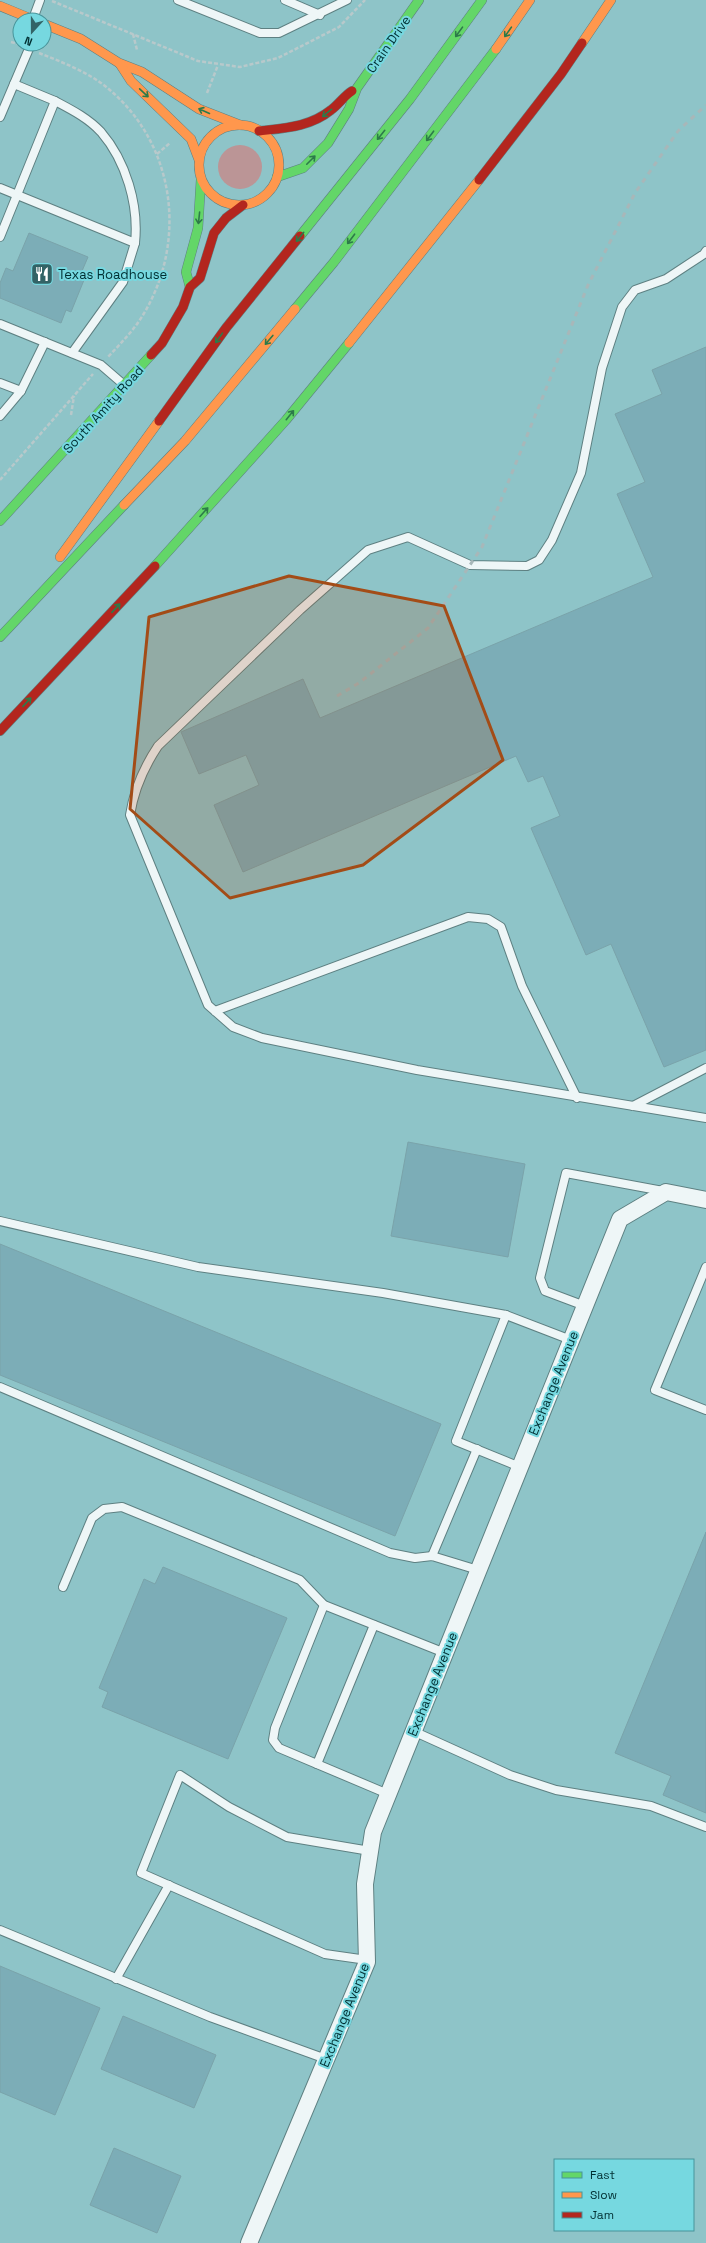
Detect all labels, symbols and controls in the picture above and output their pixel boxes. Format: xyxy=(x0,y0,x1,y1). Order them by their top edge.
north arrow xyxy=(12,12,52,52)
street label: Crain Drive xyxy=(362,12,414,76)
one-way arrow xyxy=(455,26,463,37)
one-way arrow xyxy=(504,26,512,37)
text: N xyxy=(22,33,34,49)
one-way arrow xyxy=(139,88,149,98)
one-way arrow xyxy=(198,107,210,114)
one-way arrow xyxy=(322,108,332,117)
one-way arrow xyxy=(377,130,386,141)
one-way arrow xyxy=(426,130,434,141)
one-way arrow xyxy=(306,155,316,165)
one-way arrow xyxy=(195,211,203,224)
one-way arrow xyxy=(295,231,304,242)
one-way arrow xyxy=(347,234,355,245)
restaurant icon: Texas Roadhouse xyxy=(29,261,55,287)
place label: Texas Roadhouse xyxy=(58,266,167,283)
one-way arrow xyxy=(215,333,223,344)
one-way arrow xyxy=(264,335,273,345)
street label: South Amity Road xyxy=(59,362,147,457)
one-way arrow xyxy=(285,409,294,420)
one-way arrow xyxy=(199,507,208,517)
one-way arrow xyxy=(111,603,121,613)
one-way arrow xyxy=(22,698,31,708)
street label: Exchange Avenue xyxy=(525,1329,582,1438)
street label: Exchange Avenue xyxy=(404,1630,461,1739)
street label: Exchange Avenue xyxy=(316,1961,373,2070)
legend xyxy=(554,2159,694,2231)
text: Fast xyxy=(590,2167,615,2183)
text: Slow xyxy=(590,2187,617,2203)
text: Jam xyxy=(590,2207,614,2223)

